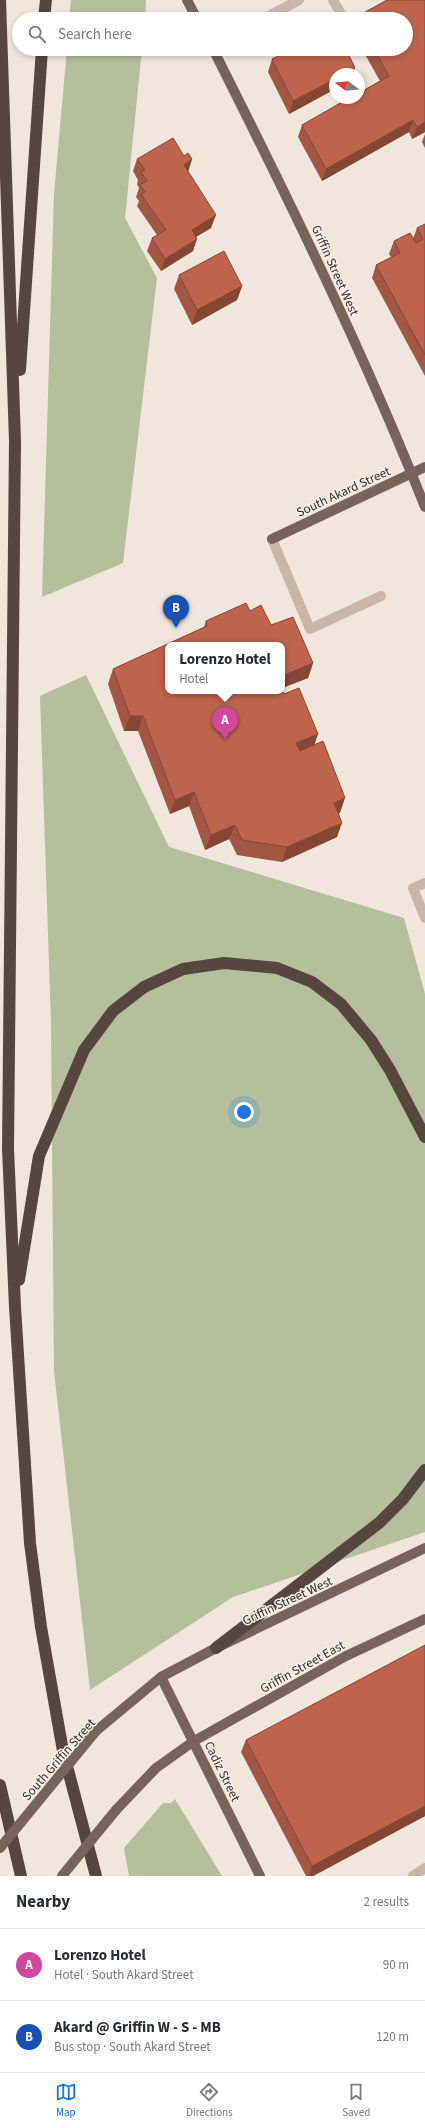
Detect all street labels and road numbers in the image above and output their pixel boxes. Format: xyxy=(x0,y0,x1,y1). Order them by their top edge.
street label: Griffin Street West xyxy=(307,222,363,319)
street label: South Akard Street xyxy=(293,462,394,522)
street label: Griffin Street West xyxy=(239,1572,336,1630)
street label: Griffin Street East xyxy=(257,1636,349,1698)
street label: South Griffin Street xyxy=(18,1714,100,1805)
street label: Cadiz Street xyxy=(200,1738,245,1805)

